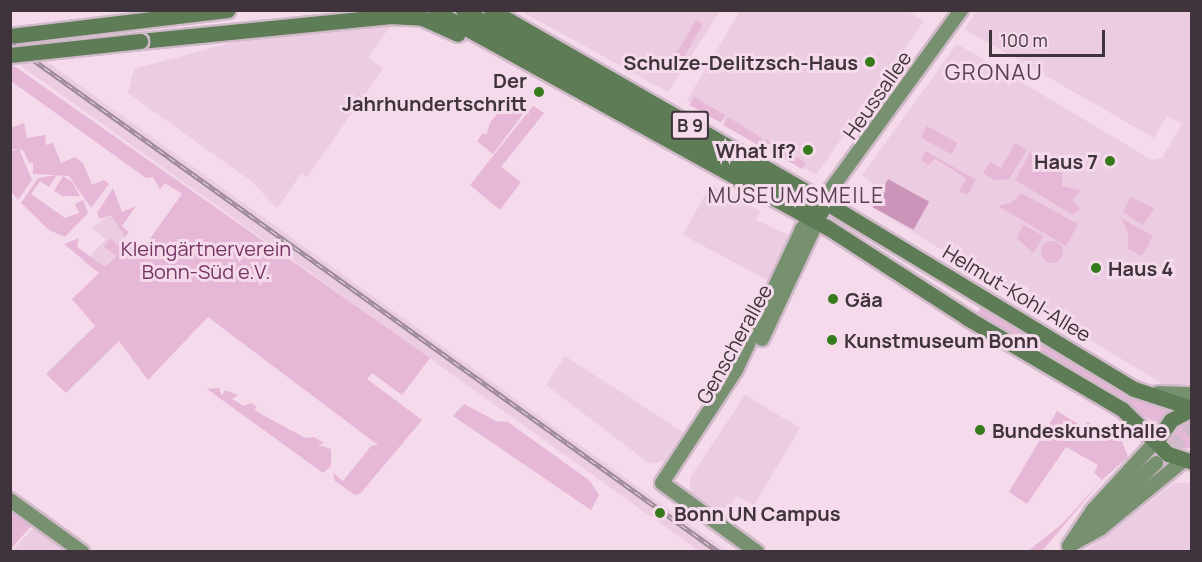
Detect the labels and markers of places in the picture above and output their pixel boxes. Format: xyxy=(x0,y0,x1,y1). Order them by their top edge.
place label: Schulze-Delitzsch-Haus xyxy=(623,50,858,74)
marker: Schulze-Delitzsch-Haus xyxy=(863,55,877,69)
place label: Der Jahrhundertschritt xyxy=(342,68,527,115)
marker: Der Jahrhundertschritt xyxy=(532,85,546,99)
place label: What If? xyxy=(716,138,796,162)
marker: What If? xyxy=(801,143,815,157)
place label: Haus 7 xyxy=(1034,149,1098,173)
marker: Haus 7 xyxy=(1103,154,1117,168)
place label: Haus 4 xyxy=(1108,256,1173,280)
marker: Haus 4 xyxy=(1089,261,1103,275)
place label: Gäa xyxy=(845,287,883,311)
marker: Gäa xyxy=(826,292,840,306)
place label: Kunstmuseum Bonn xyxy=(844,328,1039,352)
marker: Kunstmuseum Bonn xyxy=(825,333,839,347)
place label: Bundeskunsthalle xyxy=(992,418,1167,442)
marker: Bundeskunsthalle xyxy=(973,423,987,437)
place label: Bonn UN Campus xyxy=(674,501,841,525)
marker: Bonn UN Campus xyxy=(651,504,669,522)

